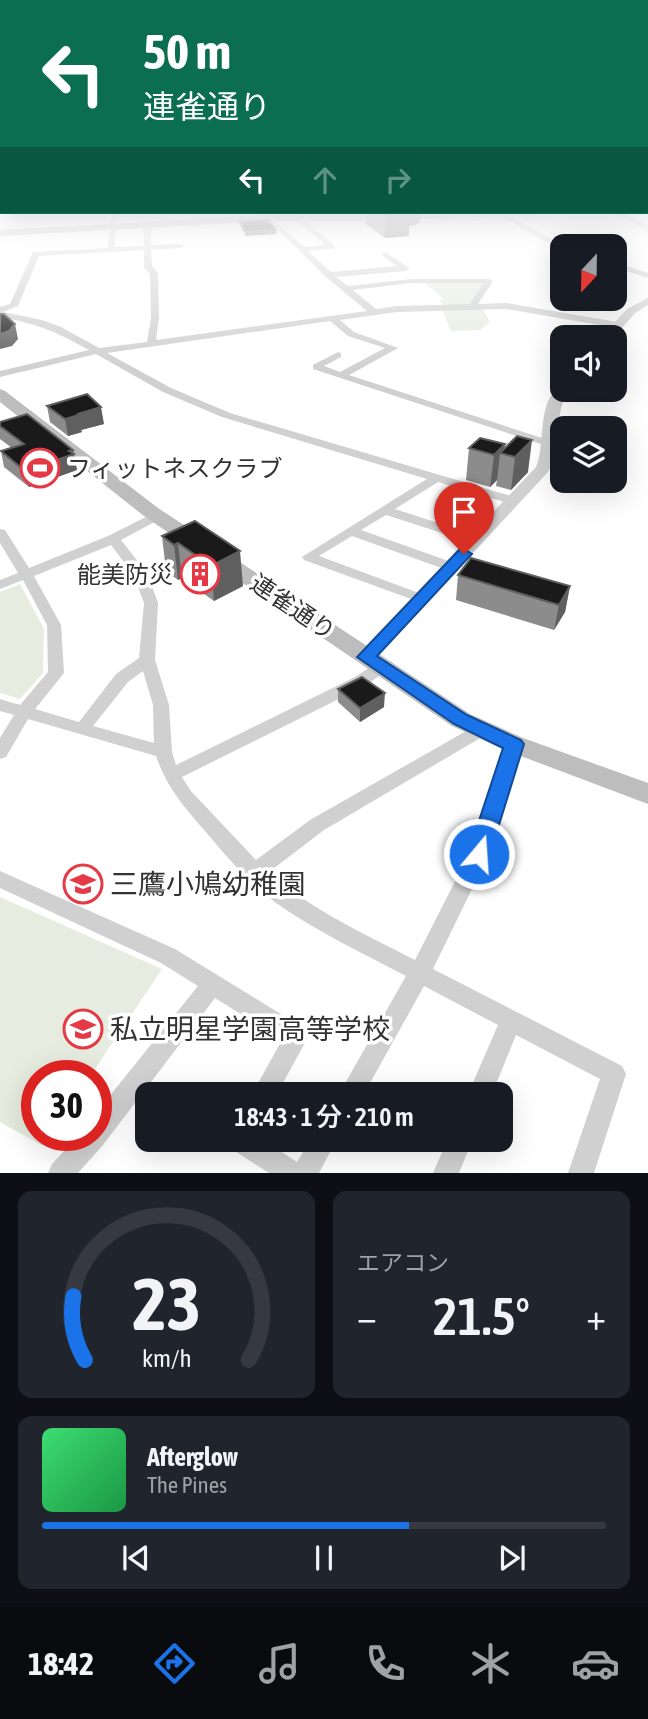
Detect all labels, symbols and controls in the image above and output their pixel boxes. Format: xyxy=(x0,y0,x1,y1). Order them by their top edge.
text: 50 m xyxy=(143,23,231,79)
icon: left xyxy=(28,28,119,119)
text: 連雀通り xyxy=(143,88,271,125)
icon: left xyxy=(233,161,271,199)
icon: ahead xyxy=(306,161,344,199)
icon: right xyxy=(379,161,417,199)
north arrow xyxy=(550,234,626,312)
map controls xyxy=(550,234,627,493)
button: sound xyxy=(550,325,627,402)
button: layers xyxy=(550,416,627,493)
sports icon: フィットネスクラブ xyxy=(19,447,61,489)
place label: フィットネスクラブ xyxy=(67,455,283,482)
pin xyxy=(434,482,494,554)
icon: arrive xyxy=(445,493,483,531)
building icon: 能美防災 xyxy=(179,553,221,595)
place label: 能美防災 xyxy=(77,561,173,588)
street label: 連雀通り xyxy=(246,569,340,645)
position arrow xyxy=(442,817,516,891)
school or university icon: 三鷹小鳩幼稚園 xyxy=(62,863,104,905)
place label: 三鷹小鳩幼稚園 xyxy=(110,868,306,900)
school or university icon: 私立明星学園高等学校 xyxy=(62,1008,104,1050)
place label: 私立明星学園高等学校 xyxy=(110,1013,390,1045)
speed limit sign: 30 xyxy=(21,1060,112,1151)
text: 18:43 · 1 分 · 210 m xyxy=(234,1102,414,1132)
text: エアコン xyxy=(357,1250,449,1276)
text: 23 xyxy=(132,1263,201,1346)
text: 21.5° xyxy=(433,1286,530,1346)
text: − xyxy=(357,1295,377,1338)
text: + xyxy=(586,1295,606,1338)
text: km/h xyxy=(142,1344,191,1372)
text: Afterglow xyxy=(147,1442,238,1472)
text: The Pines xyxy=(147,1472,227,1498)
icon: previous xyxy=(117,1539,155,1577)
icon: pause xyxy=(305,1539,343,1577)
icon: next xyxy=(493,1539,531,1577)
icon: directions xyxy=(150,1639,199,1688)
icon: music xyxy=(255,1639,304,1688)
icon: phone xyxy=(361,1639,410,1688)
icon: climate xyxy=(466,1639,515,1688)
icon: car xyxy=(571,1639,620,1688)
text: 18:42 xyxy=(28,1645,94,1682)

